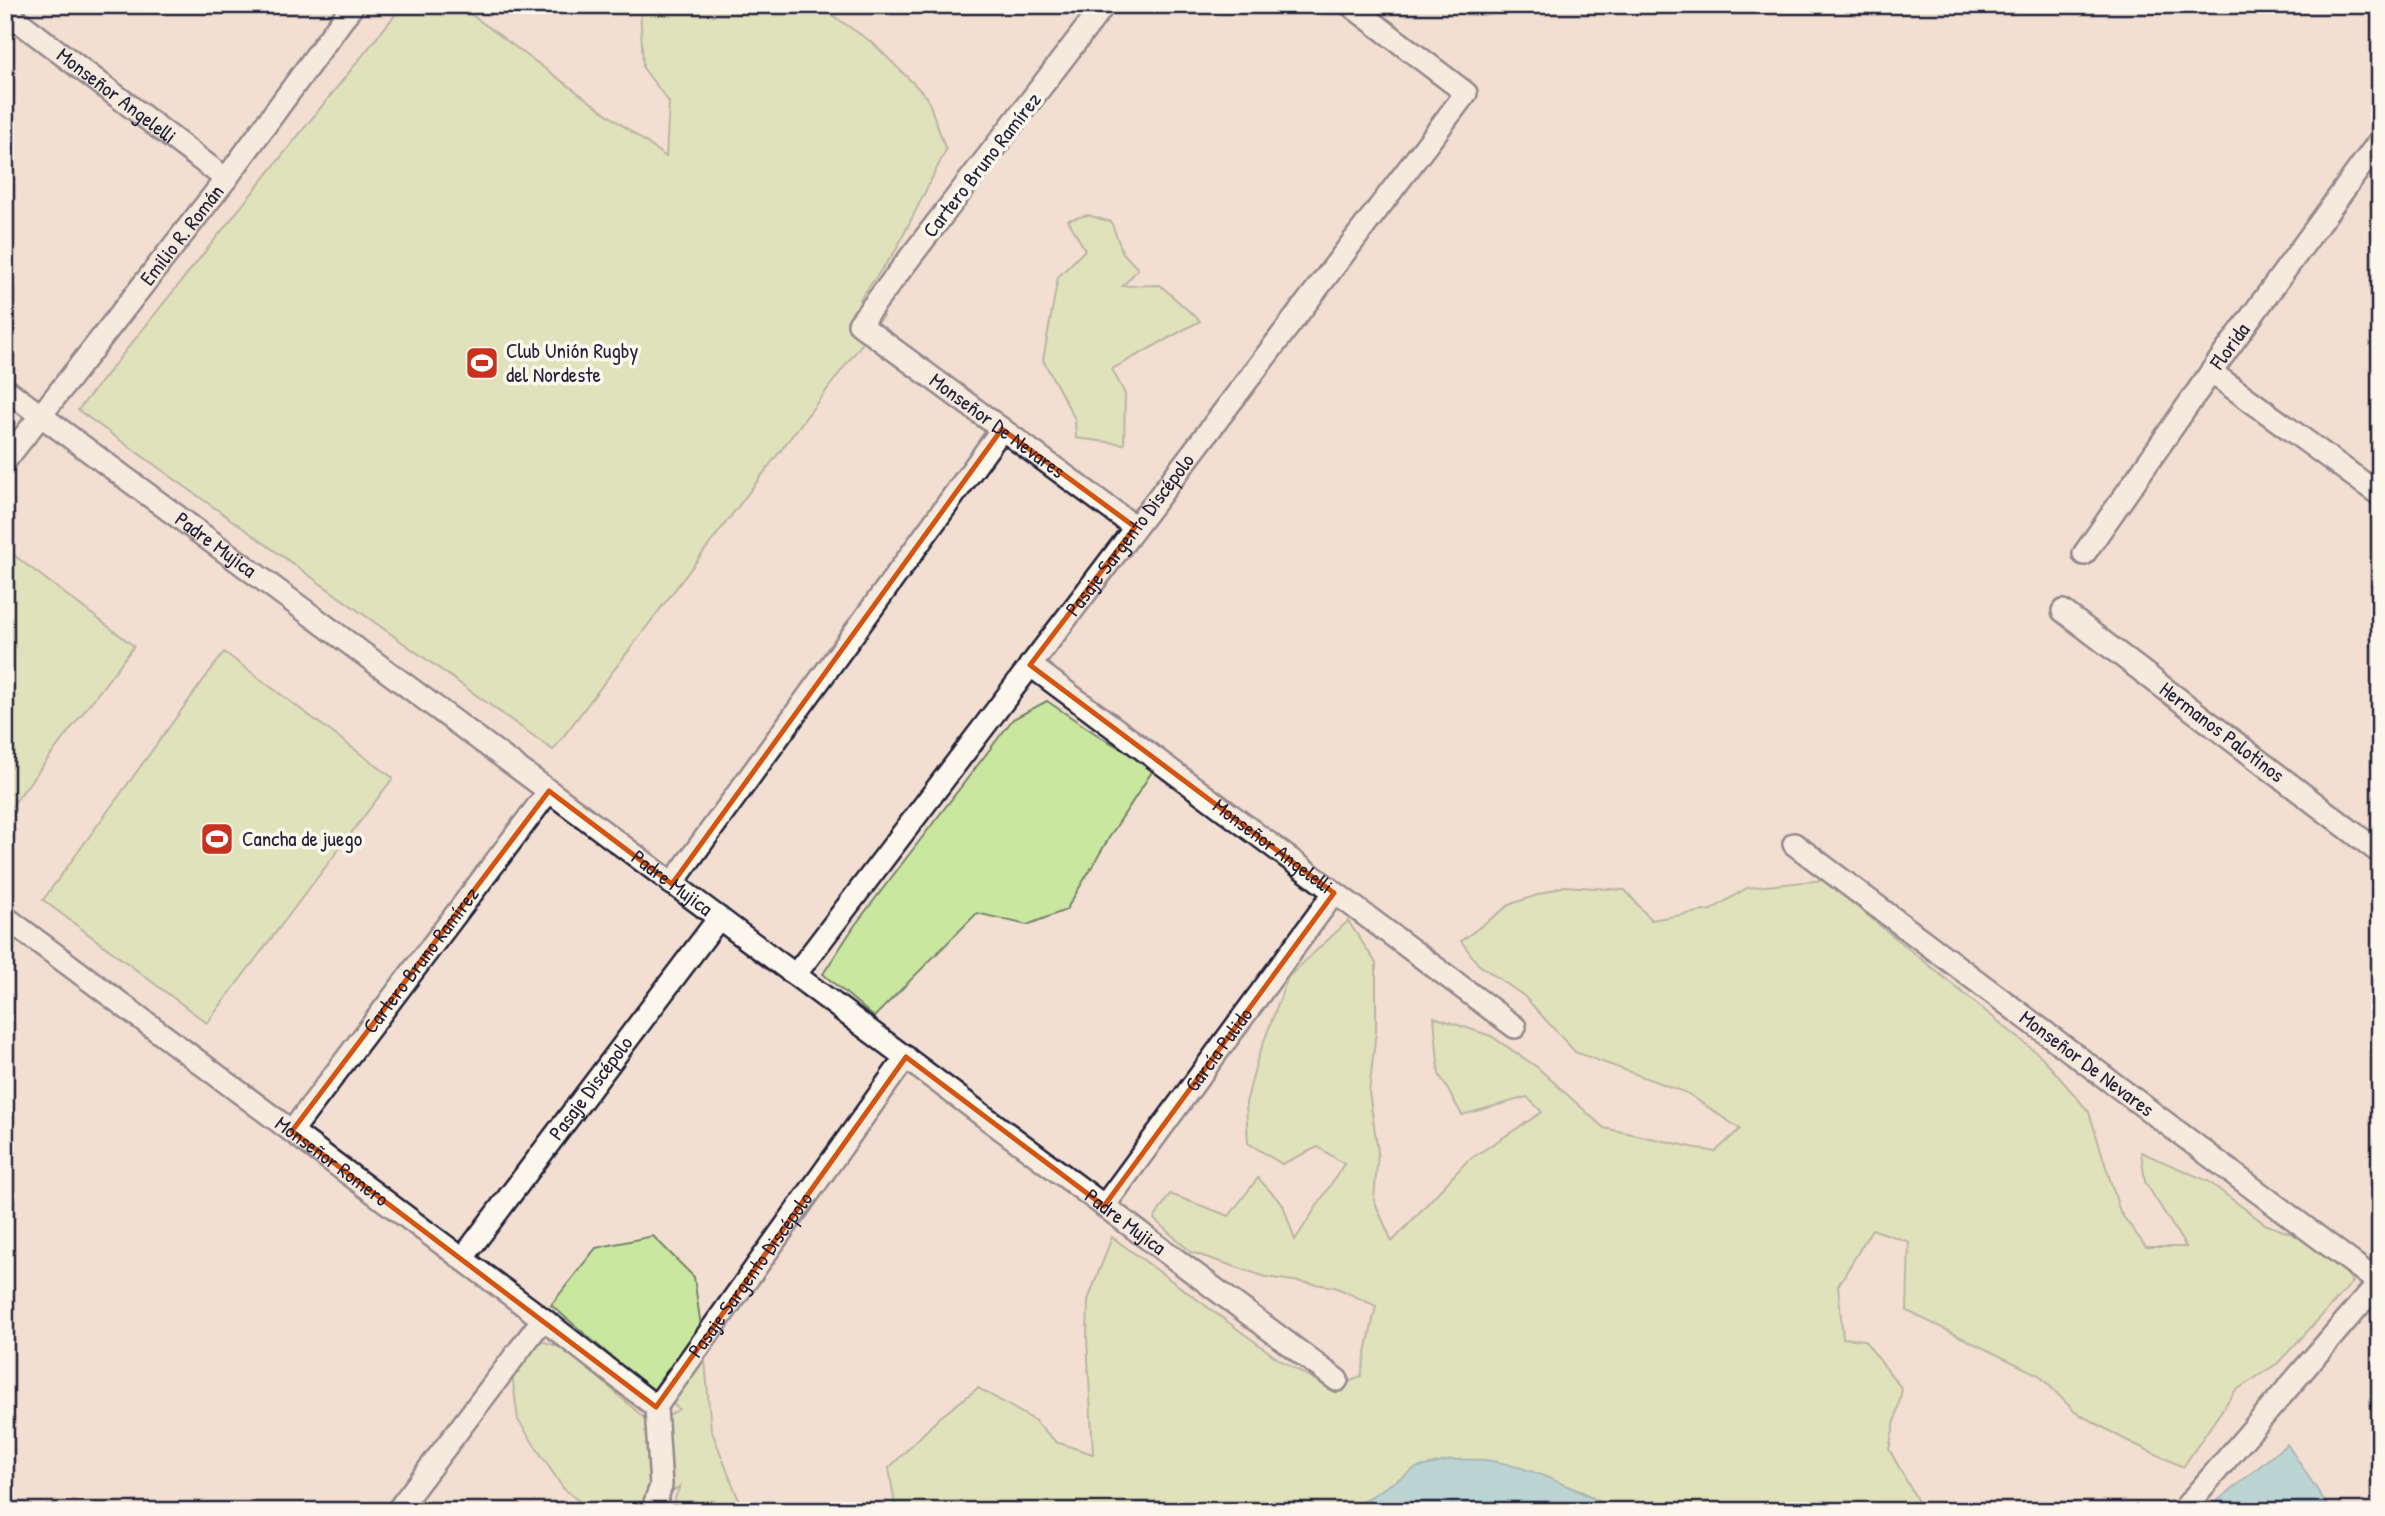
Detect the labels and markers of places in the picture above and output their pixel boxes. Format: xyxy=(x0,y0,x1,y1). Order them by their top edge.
place label: Club Unión Rugby del Nordeste xyxy=(506,336,638,389)
sports icon: Club Unión Rugby del Nordeste xyxy=(463,344,501,382)
sports icon: Cancha de juego xyxy=(198,820,236,858)
place label: Cancha de juego xyxy=(242,824,362,853)

